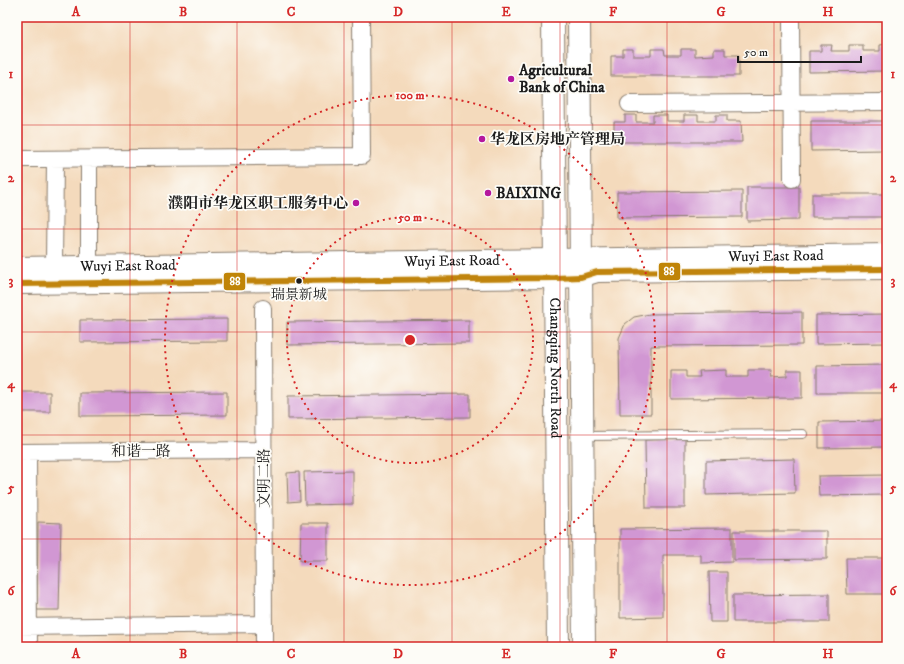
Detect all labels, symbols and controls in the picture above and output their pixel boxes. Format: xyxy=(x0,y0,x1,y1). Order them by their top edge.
text: A xyxy=(71,4,81,20)
text: B xyxy=(179,4,187,20)
text: C xyxy=(287,4,296,20)
text: D xyxy=(393,4,403,20)
text: E xyxy=(501,4,511,20)
text: F xyxy=(609,4,618,20)
text: G xyxy=(716,4,726,20)
text: H xyxy=(823,4,834,20)
scale bar xyxy=(738,38,861,64)
text: 50 m xyxy=(744,45,768,60)
place label: Agricultural Bank of China xyxy=(518,61,605,97)
text: 1 xyxy=(9,66,14,82)
text: 1 xyxy=(891,66,896,82)
marker: Agricultural Bank of China xyxy=(506,74,516,84)
text: 100 m xyxy=(396,88,424,103)
place label: 华龙区房地产管理局 xyxy=(490,130,625,149)
marker: 华龙区房地产管理局 xyxy=(477,134,487,144)
text: 2 xyxy=(8,170,15,186)
text: 2 xyxy=(890,170,897,186)
place label: BAIXING xyxy=(496,184,561,203)
marker: BAIXING xyxy=(483,188,493,198)
place label: 濮阳市华龙区职工服务中心 xyxy=(168,194,348,213)
marker: 濮阳市华龙区职工服务中心 xyxy=(351,198,361,208)
text: 50 m xyxy=(397,210,422,225)
street label: Wuyi East Road xyxy=(727,245,824,266)
street label: Wuyi East Road xyxy=(403,250,500,271)
street label: Wuyi East Road xyxy=(79,255,176,276)
line badge: 88 xyxy=(658,262,681,281)
text: 88 xyxy=(663,265,675,279)
line badge: 88 xyxy=(223,272,246,291)
text: 3 xyxy=(9,273,14,289)
text: 3 xyxy=(891,273,896,289)
text: 88 xyxy=(229,275,241,289)
marker: 瑞景新城 xyxy=(294,276,304,286)
place label: 瑞景新城 xyxy=(271,286,327,304)
street label: Changqing North Road xyxy=(546,297,566,439)
centre of rings xyxy=(403,333,417,347)
text: 4 xyxy=(6,376,15,393)
text: 4 xyxy=(888,376,897,393)
street label: 和谐一路 xyxy=(111,442,171,461)
street label: 文明二路 xyxy=(255,448,274,508)
text: 5 xyxy=(7,480,15,496)
text: 5 xyxy=(889,480,897,496)
text: 6 xyxy=(8,583,16,599)
text: 6 xyxy=(890,583,898,599)
text: A xyxy=(71,646,81,662)
text: B xyxy=(179,646,187,662)
text: C xyxy=(287,646,296,662)
text: D xyxy=(393,646,403,662)
text: E xyxy=(501,646,511,662)
text: F xyxy=(609,646,618,662)
text: G xyxy=(716,646,726,662)
text: H xyxy=(823,646,834,662)

